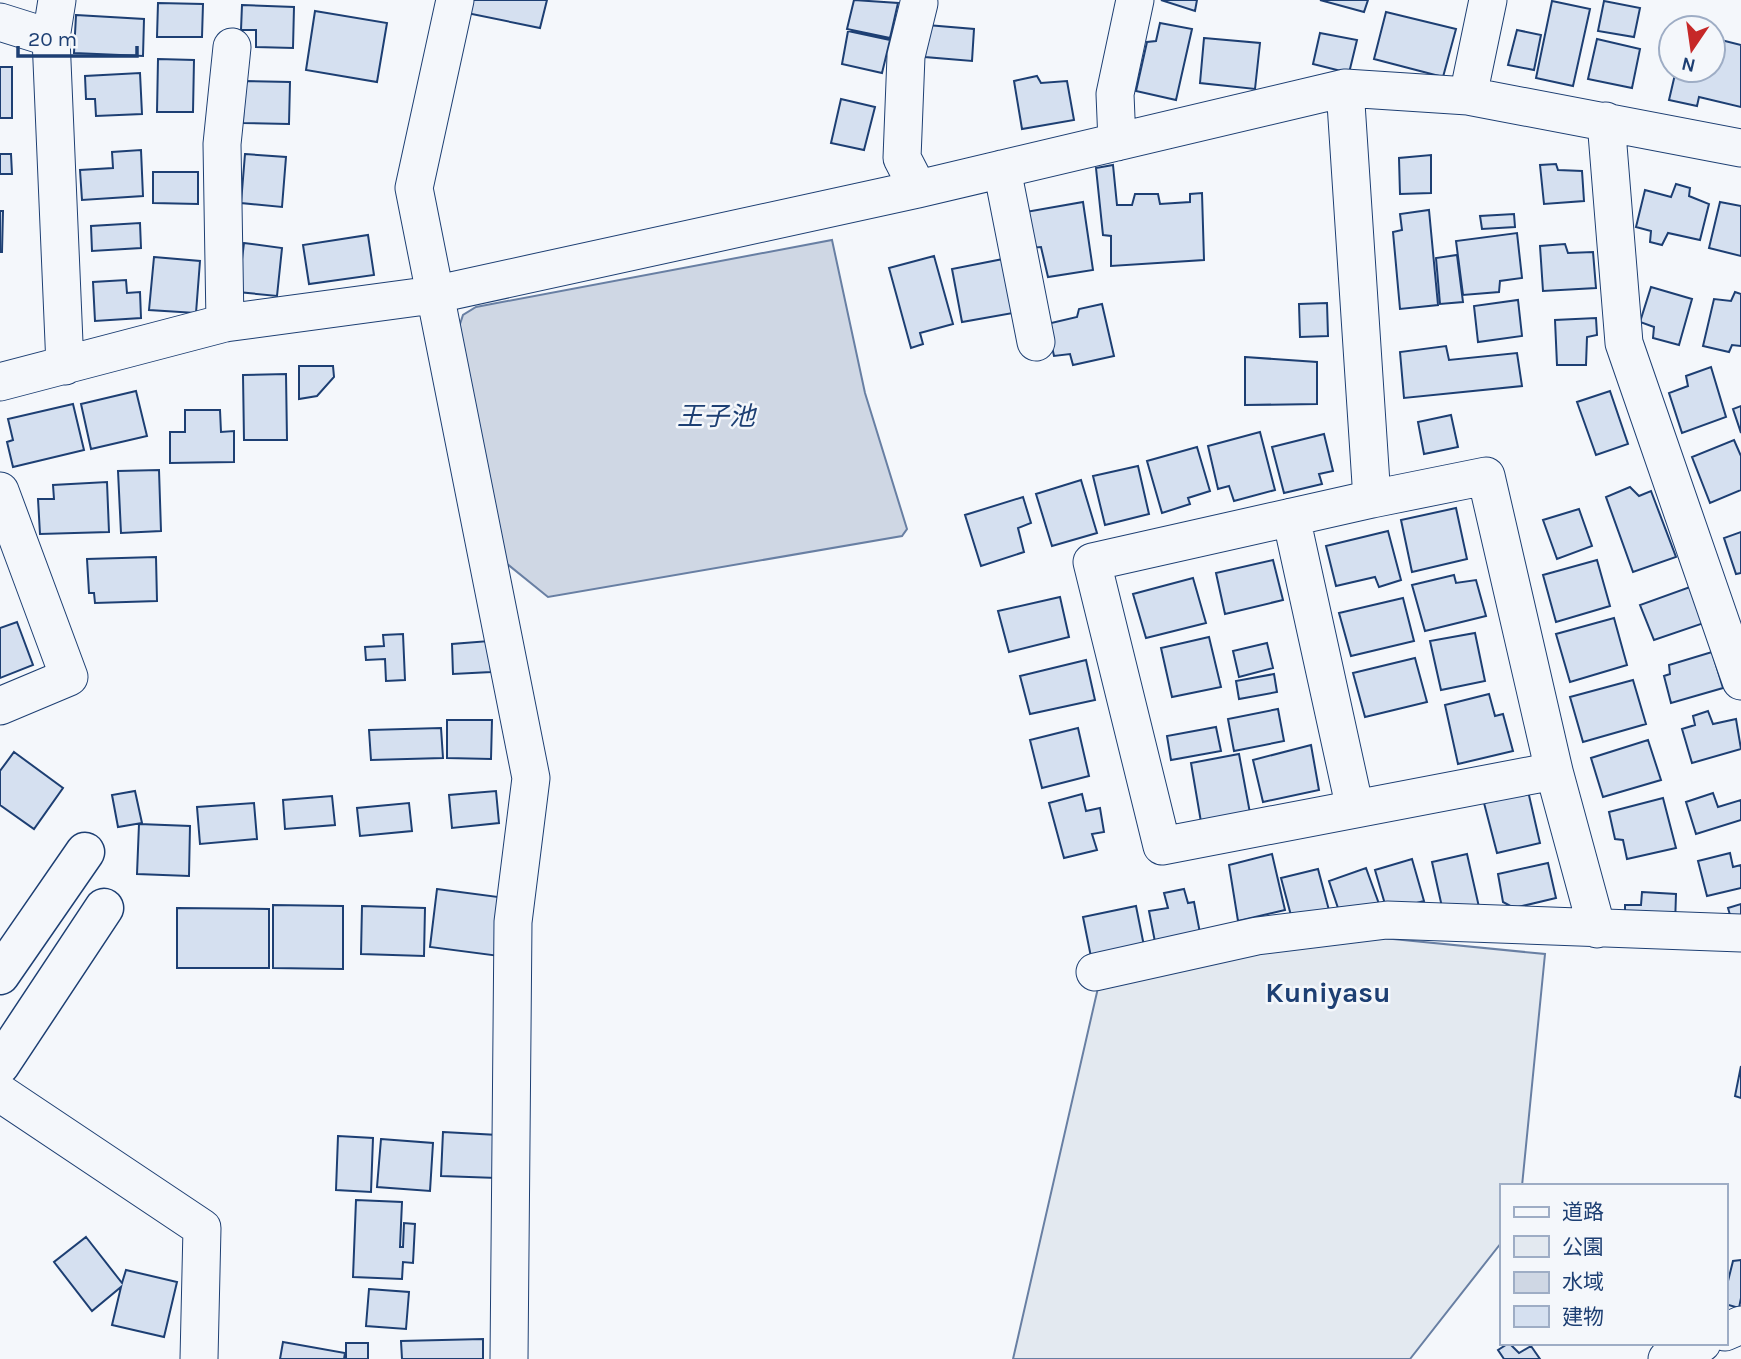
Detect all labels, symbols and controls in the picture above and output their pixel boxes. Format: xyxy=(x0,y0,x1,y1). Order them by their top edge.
scale bar xyxy=(18,14,136,58)
north arrow xyxy=(1657,14,1727,84)
text: 20 m xyxy=(28,27,77,51)
text: N xyxy=(1679,52,1698,77)
water label: 王子池 xyxy=(677,401,758,432)
district label: Kuniyasu xyxy=(1265,976,1391,1009)
legend xyxy=(1500,1184,1727,1345)
text: 道路 xyxy=(1562,1200,1604,1224)
text: 公園 xyxy=(1562,1235,1604,1259)
text: 水域 xyxy=(1562,1270,1604,1294)
text: 建物 xyxy=(1562,1305,1604,1329)

